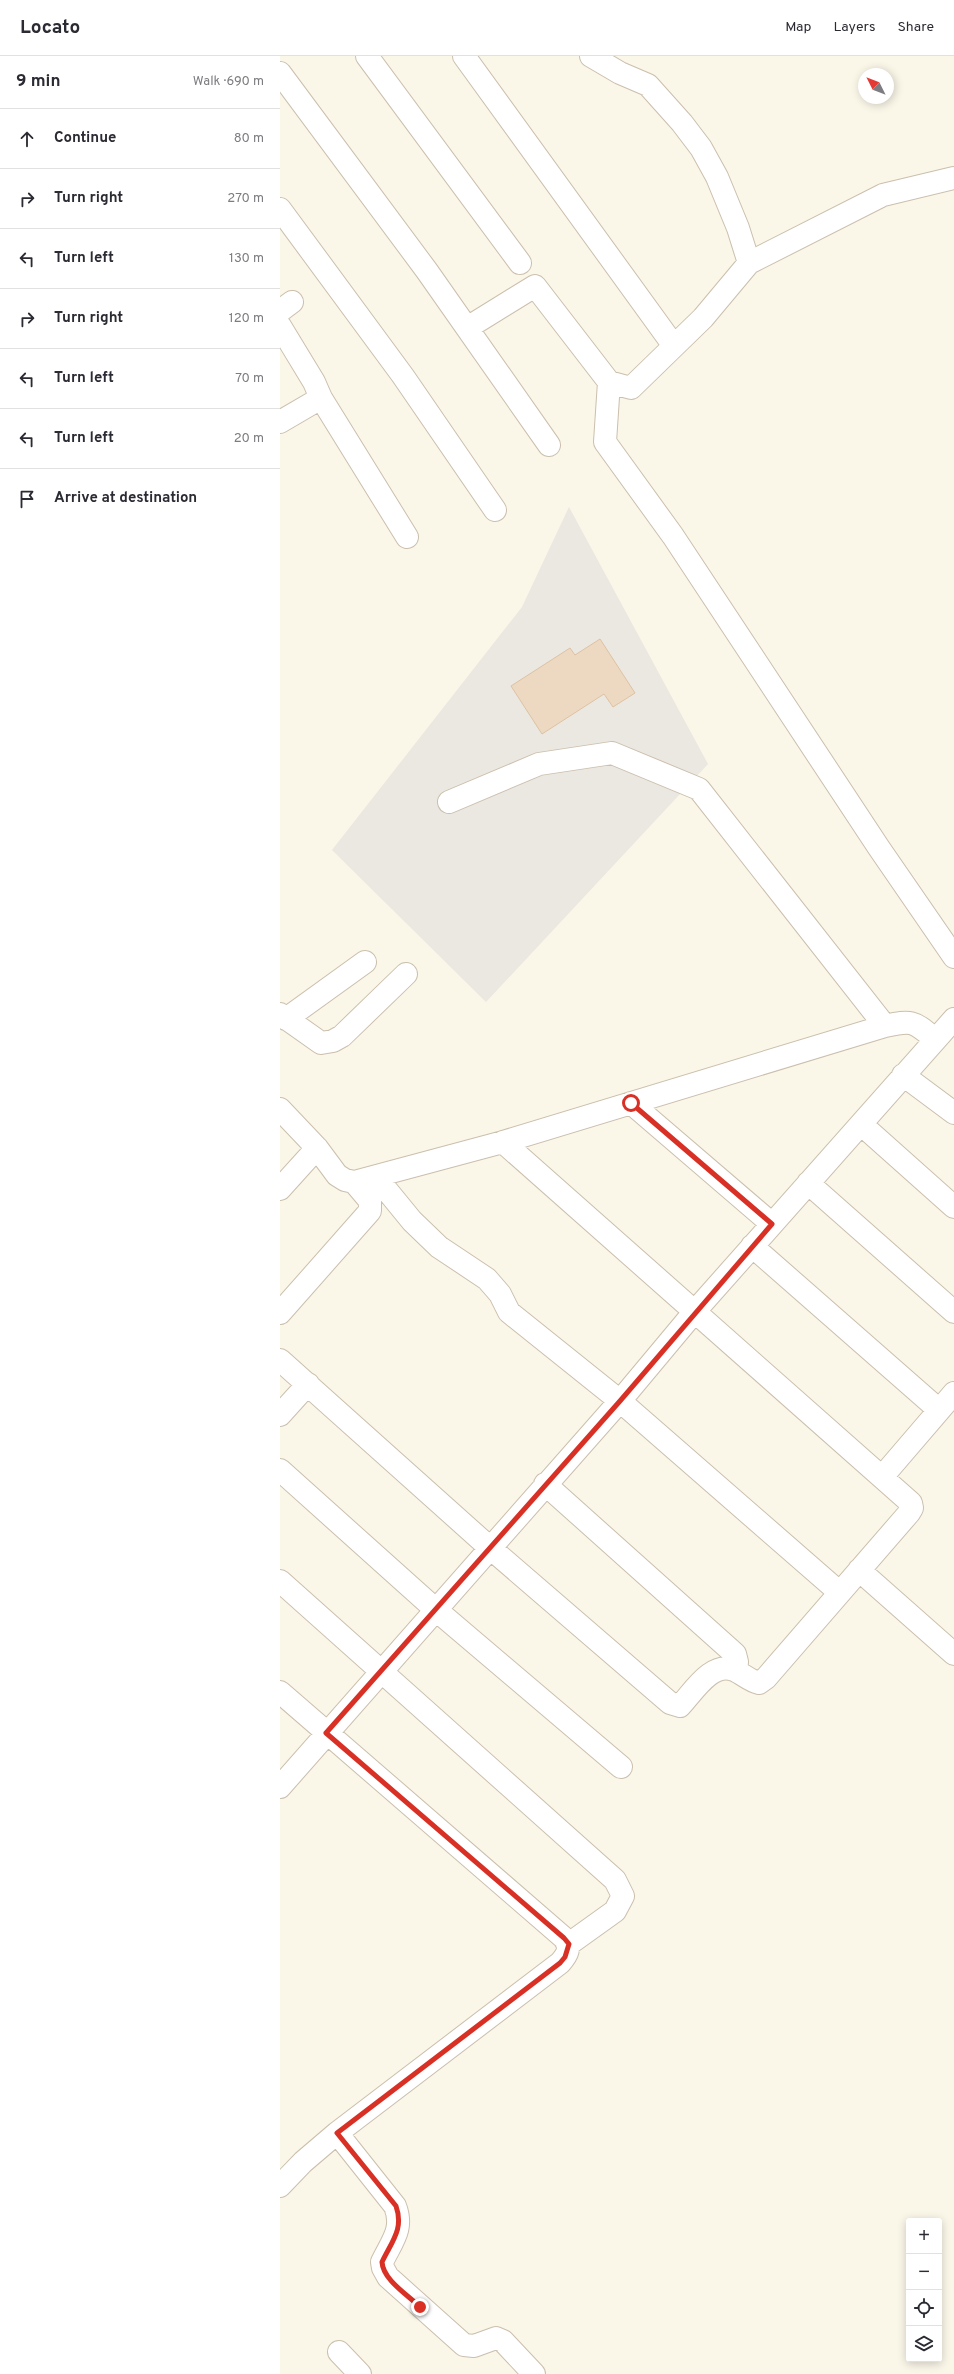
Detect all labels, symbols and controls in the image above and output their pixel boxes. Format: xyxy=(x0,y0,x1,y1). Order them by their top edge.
text: Locato xyxy=(20,16,80,40)
text: Map xyxy=(785,19,811,36)
text: Layers xyxy=(833,19,875,36)
text: Share xyxy=(897,19,934,36)
north arrow xyxy=(858,68,894,104)
text: 9 min xyxy=(16,71,60,93)
text: Walk · 690 m xyxy=(193,74,264,90)
icon: ahead xyxy=(16,128,38,150)
text: Continue xyxy=(54,129,116,148)
text: 80 m xyxy=(234,131,264,147)
icon: right xyxy=(16,188,38,210)
text: Turn right xyxy=(54,189,123,208)
text: 270 m xyxy=(227,191,264,207)
icon: left xyxy=(16,248,38,270)
text: Turn left xyxy=(54,249,114,268)
text: 130 m xyxy=(229,251,264,267)
icon: right xyxy=(16,308,38,330)
text: Turn right xyxy=(54,309,123,328)
text: 120 m xyxy=(229,311,264,327)
icon: left xyxy=(16,368,38,390)
text: Turn left xyxy=(54,369,114,388)
text: 70 m xyxy=(235,371,264,387)
icon: left xyxy=(16,428,38,450)
text: Turn left xyxy=(54,429,114,448)
text: 20 m xyxy=(234,431,264,447)
icon: arrive xyxy=(16,488,38,510)
text: Arrive at destination xyxy=(54,489,197,508)
route start xyxy=(622,1094,640,1112)
map controls xyxy=(906,2218,942,2362)
button: + xyxy=(906,2218,942,2254)
button: − xyxy=(906,2254,942,2290)
button: locate xyxy=(906,2290,942,2326)
route end xyxy=(411,2298,429,2316)
button: layers xyxy=(906,2326,942,2362)

